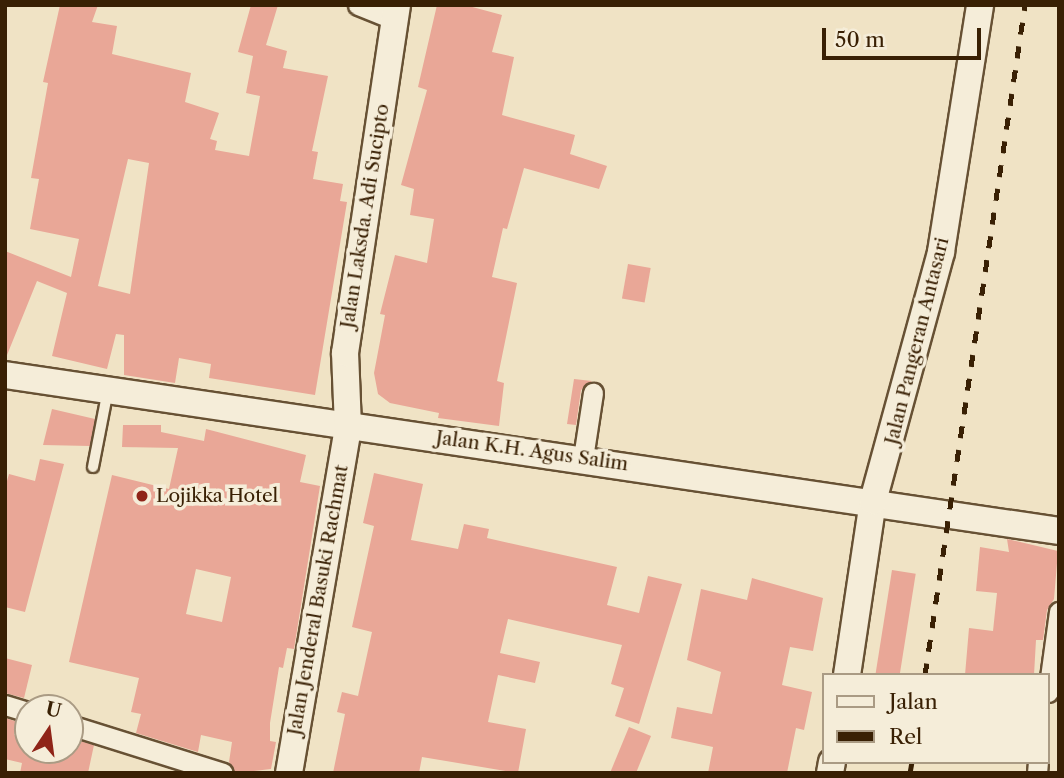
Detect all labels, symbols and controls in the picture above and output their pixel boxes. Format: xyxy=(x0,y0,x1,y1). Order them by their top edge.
scale bar xyxy=(826,14,985,58)
text: 50 m xyxy=(835,27,885,52)
street label: Jalan Laksda. Adi Sucipto xyxy=(336,102,394,330)
street label: Jalan Pangeran Antasari xyxy=(880,235,954,447)
street label: Jalan K.H. Agus Salim xyxy=(434,426,630,476)
street label: Jalan Jenderal Basuki Rachmat xyxy=(283,463,353,737)
place label: Lojikka Hotel xyxy=(156,485,278,507)
marker: Lojikka Hotel xyxy=(134,488,150,504)
legend xyxy=(822,673,1050,764)
text: Jalan xyxy=(889,689,938,714)
north arrow xyxy=(14,694,84,764)
text: U xyxy=(43,697,63,723)
text: Rel xyxy=(889,724,922,749)

